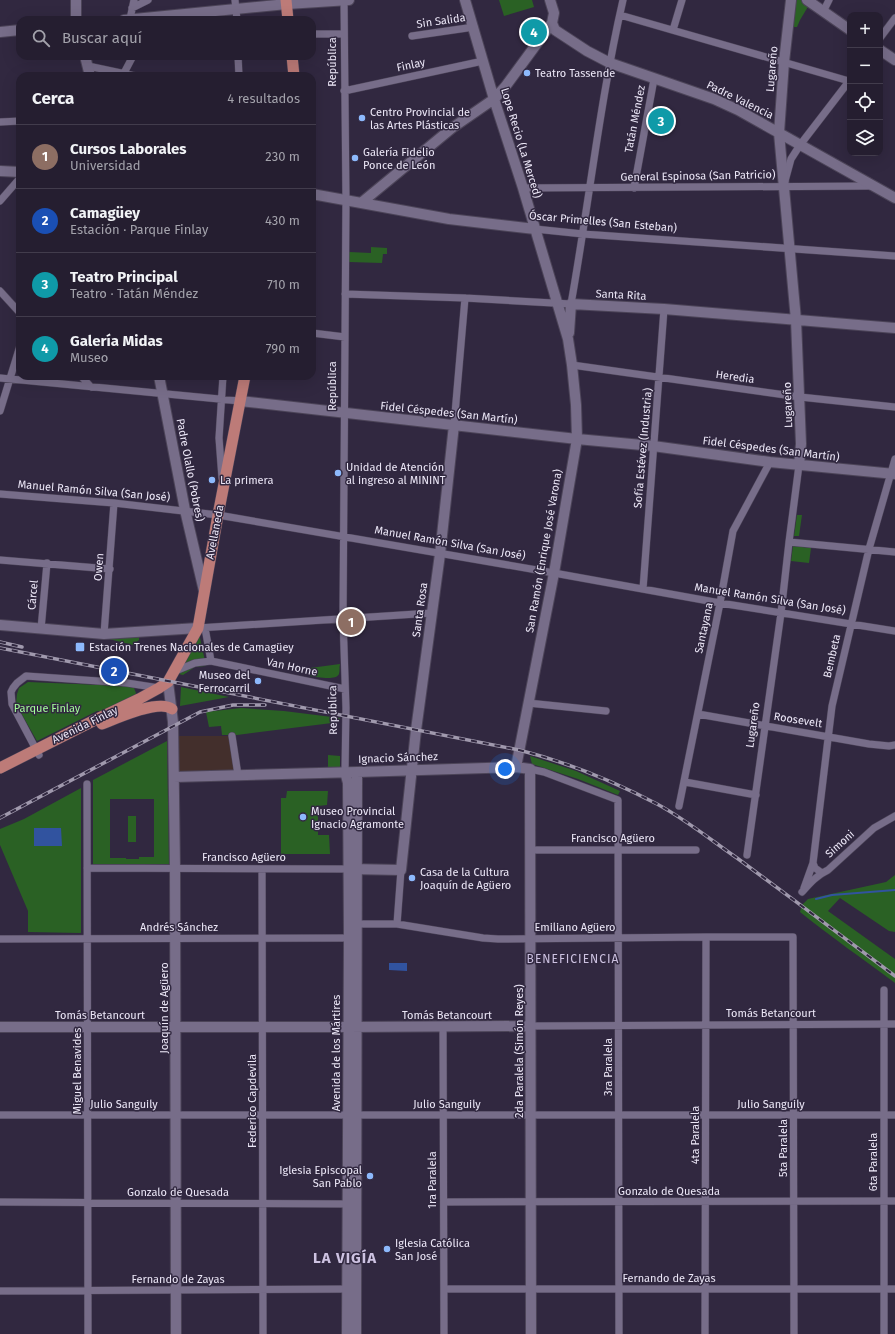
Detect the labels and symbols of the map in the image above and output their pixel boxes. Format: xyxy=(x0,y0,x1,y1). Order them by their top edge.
street label: Sin Salida xyxy=(416,11,466,31)
pin: 4 xyxy=(521,17,547,47)
street label: República xyxy=(326,37,339,87)
street label: Lugareño xyxy=(764,46,780,92)
street label: Finlay xyxy=(395,56,427,74)
place label: Teatro Tassende xyxy=(535,67,615,80)
marker: Teatro Tassende xyxy=(522,68,532,78)
street label: Padre Valencia xyxy=(704,78,776,122)
street label: Tatán Méndez xyxy=(622,84,648,154)
street label: Lope Recio (La Merced) xyxy=(498,86,544,200)
place label: Centro Provincial de las Artes Plásticas xyxy=(370,106,470,132)
pin: 3 xyxy=(648,106,674,136)
marker: Centro Provincial de las Artes Plásticas xyxy=(357,113,367,123)
place label: Galería Fidelio Ponce de León xyxy=(363,146,435,172)
marker: Galería Fidelio Ponce de León xyxy=(350,153,360,163)
street label: General Espinosa (San Patricio) xyxy=(620,168,776,184)
street label: Óscar Primelles (San Esteban) xyxy=(528,208,678,235)
street label: Santa Rita xyxy=(595,287,647,303)
street label: República xyxy=(326,361,339,411)
street label: Heredia xyxy=(715,368,755,386)
street label: Lugareño xyxy=(781,382,795,428)
street label: Sofía Estévez (Industria) xyxy=(631,387,655,509)
street label: Fidel Céspedes (San Martín) xyxy=(380,399,519,427)
street label: Padre Olallo (Pobres) xyxy=(174,417,206,523)
street label: Fidel Céspedes (San Martín) xyxy=(702,434,841,464)
place label: Unidad de Atención al ingreso al MININT xyxy=(346,461,446,487)
marker: Unidad de Atención al ingreso al MININT xyxy=(333,468,343,478)
street label: San Ramón (Enrique José Varona) xyxy=(523,468,565,634)
place label: La primera xyxy=(220,474,273,487)
marker: La primera xyxy=(207,475,217,485)
street label: Manuel Ramón Silva (San José) xyxy=(17,478,171,504)
street label: Avellaneda xyxy=(203,504,227,560)
street label: Manuel Ramón Silva (San José) xyxy=(374,523,527,563)
street label: Owen xyxy=(92,553,106,581)
street label: Cárcel xyxy=(25,579,41,611)
street label: Manuel Ramón Silva (San José) xyxy=(693,581,847,617)
street label: Santa Rosa xyxy=(410,582,430,638)
street label: Santayana xyxy=(692,601,716,655)
pin: 1 xyxy=(338,607,364,637)
street label: Bembeta xyxy=(821,633,843,679)
marker: Estación Trenes Nacionales de Camagüey xyxy=(74,641,86,653)
place label: Estación Trenes Nacionales de Camagüey xyxy=(89,641,294,654)
street label: Van Horne xyxy=(265,655,319,679)
pin: 2 xyxy=(101,656,127,686)
place label: Museo del Ferrocarril xyxy=(198,669,250,695)
marker: Museo del Ferrocarril xyxy=(253,676,263,686)
street label: República xyxy=(326,685,340,735)
street label: Lugareño xyxy=(743,701,763,749)
park label: Parque Finlay xyxy=(14,702,81,715)
street label: Avenida Finlay xyxy=(50,703,121,747)
street label: Roosevelt xyxy=(773,710,823,730)
street label: Ignacio Sánchez xyxy=(358,750,438,766)
your location xyxy=(495,759,515,779)
place label: Museo Provincial Ignacio Agramonte xyxy=(311,805,404,831)
marker: Museo Provincial Ignacio Agramonte xyxy=(298,812,308,822)
street label: Simoni xyxy=(823,828,857,860)
street label: Francisco Agüero xyxy=(571,832,655,845)
street label: Francisco Agüero xyxy=(202,851,286,864)
place label: Casa de la Cultura Joaquín de Agüero xyxy=(420,866,511,892)
marker: Casa de la Cultura Joaquín de Agüero xyxy=(407,873,417,883)
street label: Andrés Sánchez xyxy=(140,921,218,934)
street label: Emiliano Agüero xyxy=(534,921,616,934)
district label: BENEFICIENCIA xyxy=(527,952,619,966)
street label: Joaquín de Agüero xyxy=(158,962,171,1054)
street label: 2da Paralela (Simón Reyes) xyxy=(513,984,526,1118)
street label: Avenida de los Mártires xyxy=(330,995,343,1111)
street label: Tomás Betancourt xyxy=(726,1007,816,1020)
street label: Tomás Betancourt xyxy=(55,1009,145,1022)
street label: Tomás Betancourt xyxy=(402,1009,492,1022)
street label: Miguel Benavides xyxy=(71,1028,84,1114)
street label: 3ra Paralela xyxy=(602,1038,615,1096)
street label: Federico Capdevila xyxy=(246,1054,259,1148)
street label: Julio Sanguily xyxy=(90,1098,158,1111)
street label: Julio Sanguily xyxy=(413,1098,481,1111)
street label: Julio Sanguily xyxy=(737,1098,805,1111)
street label: 4ta Paralela xyxy=(689,1106,702,1164)
street label: 5ta Paralela xyxy=(777,1119,790,1177)
street label: 6ta Paralela xyxy=(867,1133,880,1191)
street label: 1ra Paralela xyxy=(426,1151,439,1209)
place label: Iglesia Episcopal San Pablo xyxy=(279,1164,362,1190)
marker: Iglesia Episcopal San Pablo xyxy=(365,1171,375,1181)
street label: Gonzalo de Quesada xyxy=(618,1185,720,1198)
street label: Gonzalo de Quesada xyxy=(127,1186,229,1199)
place label: Iglesia Católica San José xyxy=(395,1237,470,1263)
marker: Iglesia Católica San José xyxy=(382,1244,392,1254)
district label: LA VIGÍA xyxy=(313,1249,377,1267)
street label: Fernando de Zayas xyxy=(622,1272,716,1285)
street label: Fernando de Zayas xyxy=(131,1273,225,1286)

